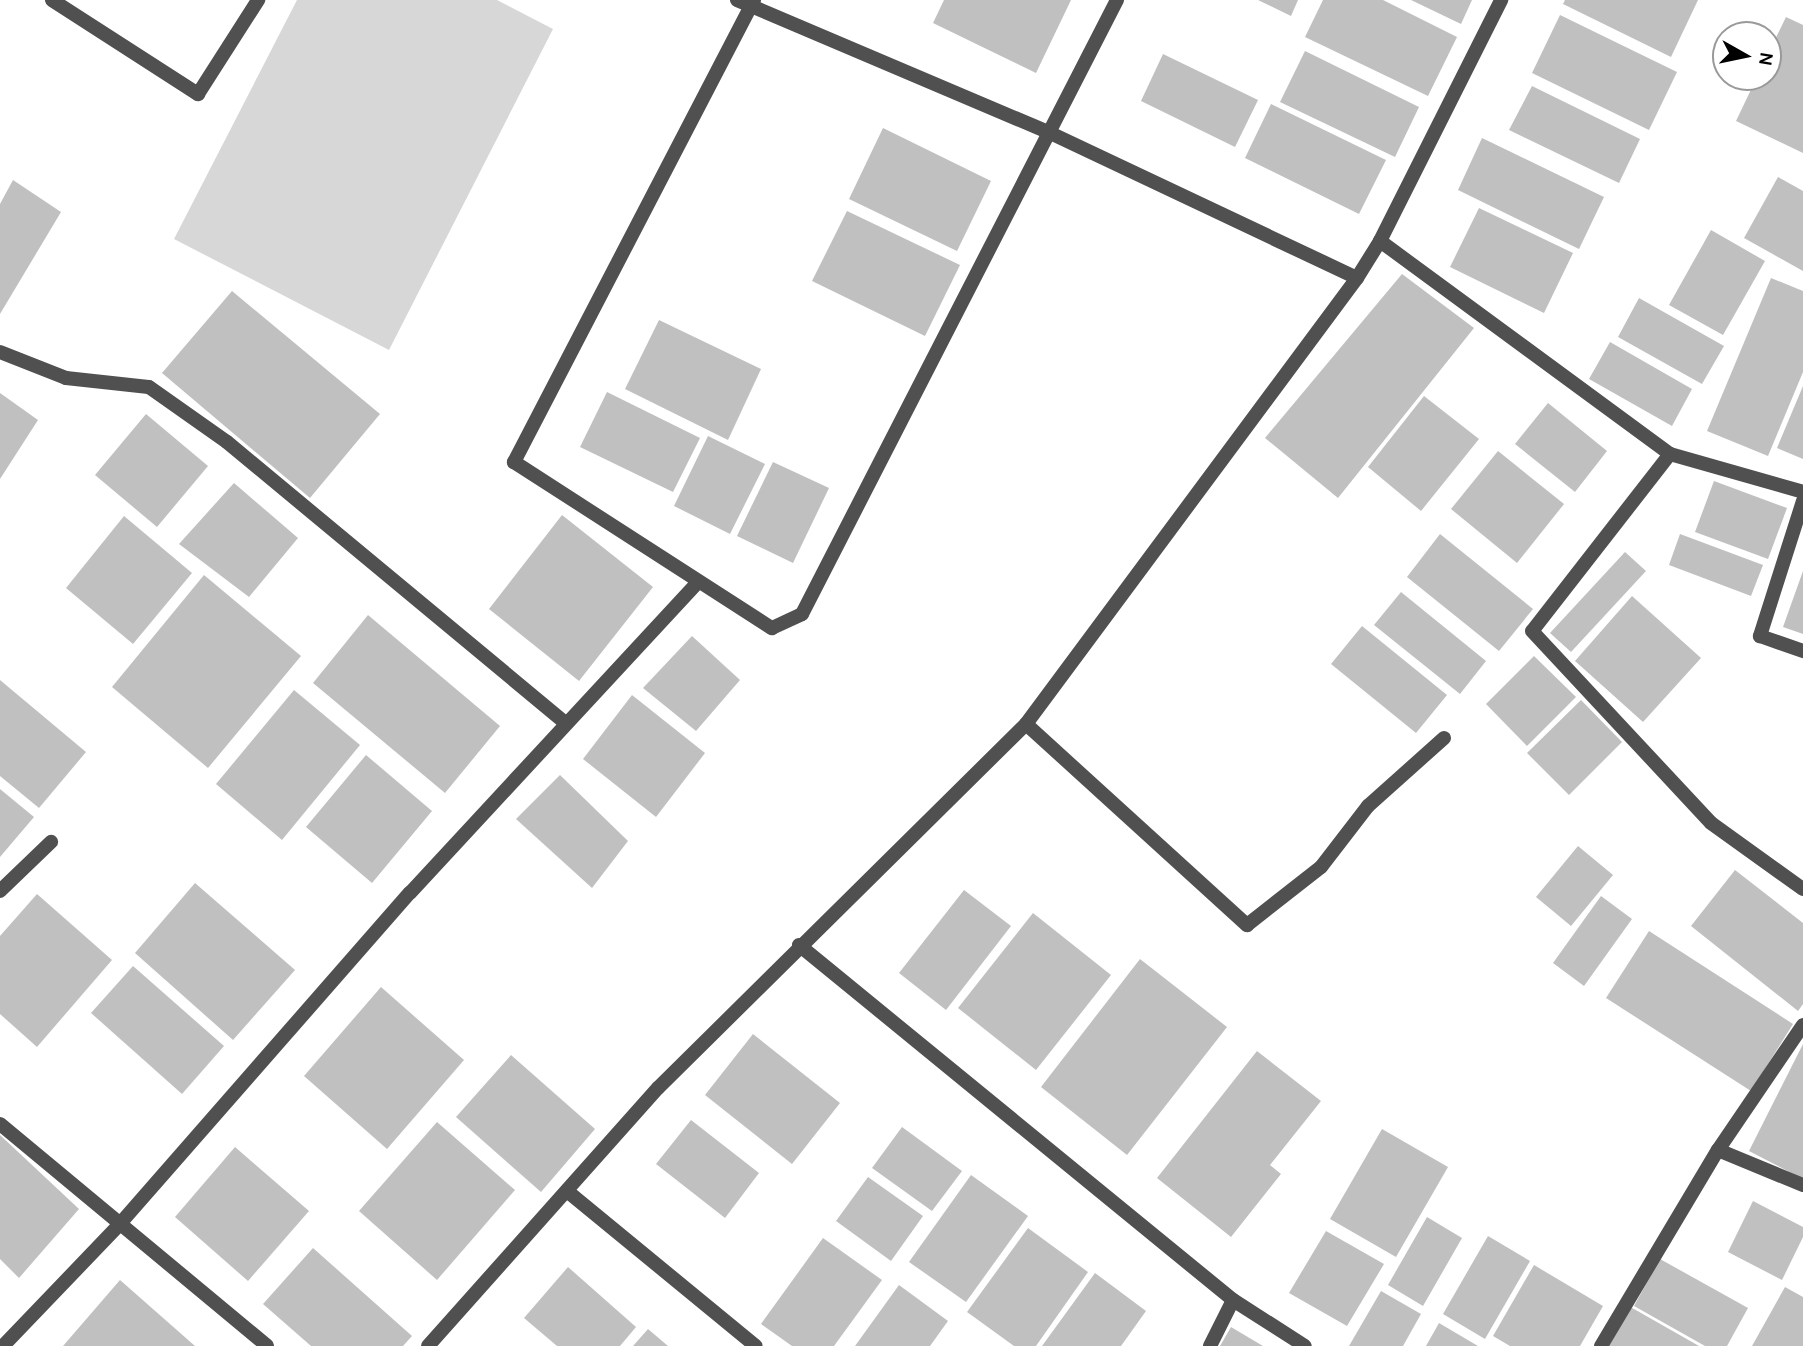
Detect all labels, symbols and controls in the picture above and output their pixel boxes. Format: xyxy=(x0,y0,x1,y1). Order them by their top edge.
north arrow xyxy=(1712,21,1782,91)
text: N xyxy=(1754,51,1778,67)

